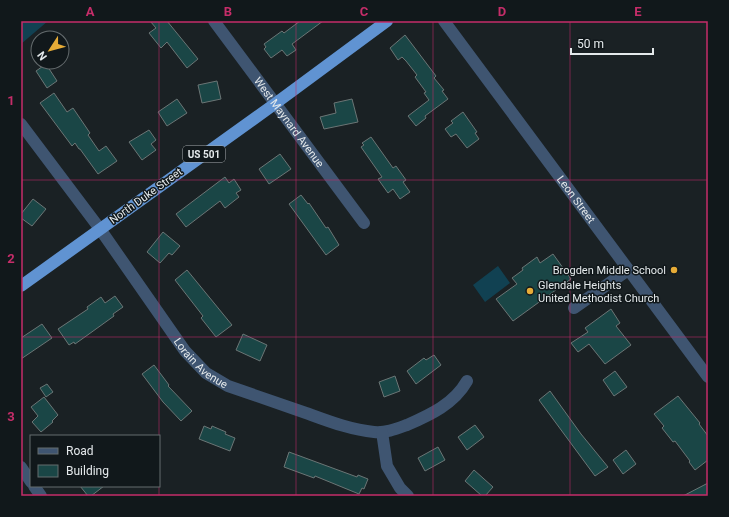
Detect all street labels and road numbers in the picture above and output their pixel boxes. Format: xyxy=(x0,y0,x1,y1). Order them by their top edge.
street label: West Maynard Avenue xyxy=(251,75,327,170)
road number: US 501 xyxy=(183,146,225,162)
street label: North Duke Street xyxy=(107,165,185,227)
street label: Leon Street xyxy=(554,173,598,226)
street label: Lorain Avenue xyxy=(171,335,230,391)

